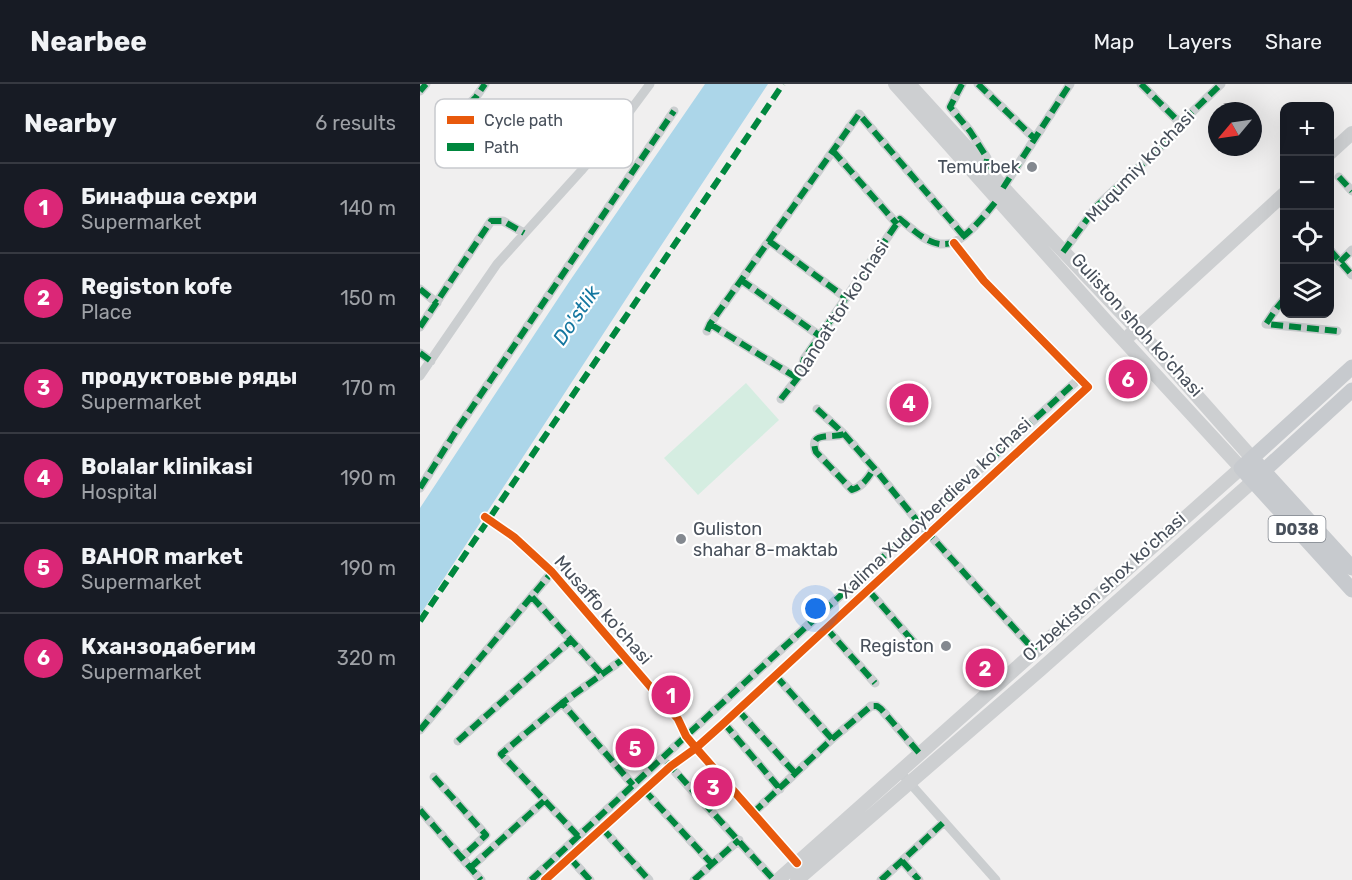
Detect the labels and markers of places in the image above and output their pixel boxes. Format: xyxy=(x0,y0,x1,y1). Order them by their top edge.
place label: Temurbek xyxy=(937,156,1021,178)
marker: Temurbek xyxy=(1025,160,1039,174)
pin: 6 xyxy=(1108,356,1148,402)
pin: 4 xyxy=(890,380,928,426)
place label: Guliston shahar 8-maktab xyxy=(693,518,838,561)
marker: Guliston shahar 8-maktab xyxy=(674,532,688,546)
place label: Registon xyxy=(860,635,934,657)
marker: Registon xyxy=(939,639,953,653)
pin: 2 xyxy=(966,646,1004,690)
pin: 1 xyxy=(652,672,690,718)
pin: 5 xyxy=(616,726,654,770)
pin: 3 xyxy=(694,764,732,810)

